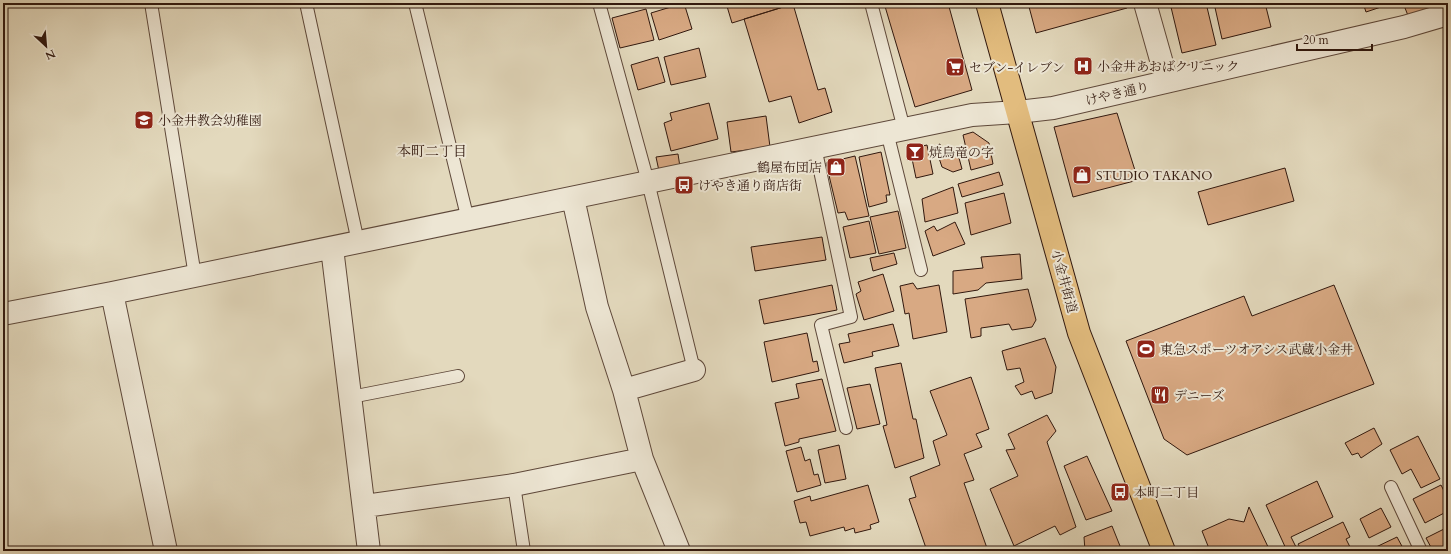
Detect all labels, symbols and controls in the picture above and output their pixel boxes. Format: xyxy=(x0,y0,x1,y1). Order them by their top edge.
north arrow xyxy=(26,26,66,66)
scale bar xyxy=(1297,26,1372,52)
text: 20 m xyxy=(1303,32,1330,48)
text: N xyxy=(42,46,58,64)
hospital icon: 小金井あおばクリニック xyxy=(1072,55,1094,77)
supermarket icon: セブン-イレブン xyxy=(944,56,966,78)
place label: 小金井あおばクリニック xyxy=(1097,58,1239,76)
place label: セブン-イレブン xyxy=(969,59,1065,77)
street label: けやき通り xyxy=(1084,78,1151,110)
school or university icon: 小金井教会幼稚園 xyxy=(133,109,155,131)
place label: 小金井教会幼稚園 xyxy=(158,112,262,130)
bar icon: 焼鳥竜の字 xyxy=(904,141,926,163)
district label: 本町二丁目 xyxy=(397,142,467,161)
place label: 焼鳥竜の字 xyxy=(929,144,994,162)
shop icon: 鶴屋布団店 xyxy=(825,156,847,178)
place label: 鶴屋布団店 xyxy=(757,159,822,177)
shop icon: STUDIO TAKANO xyxy=(1071,164,1093,186)
place label: STUDIO TAKANO xyxy=(1096,167,1212,185)
bus stop icon: けやき通り商店街 xyxy=(673,174,695,196)
place label: けやき通り商店街 xyxy=(698,177,802,195)
street label: 小金井街道 xyxy=(1047,248,1081,315)
sports icon: 東急スポーツオアシス武蔵小金井 xyxy=(1135,338,1157,360)
place label: 東急スポーツオアシス武蔵小金井 xyxy=(1160,341,1353,359)
restaurant icon: デニーズ xyxy=(1149,384,1171,406)
place label: デニーズ xyxy=(1174,387,1225,405)
bus stop icon: 本町二丁目 xyxy=(1109,481,1131,503)
place label: 本町二丁目 xyxy=(1134,484,1199,502)

